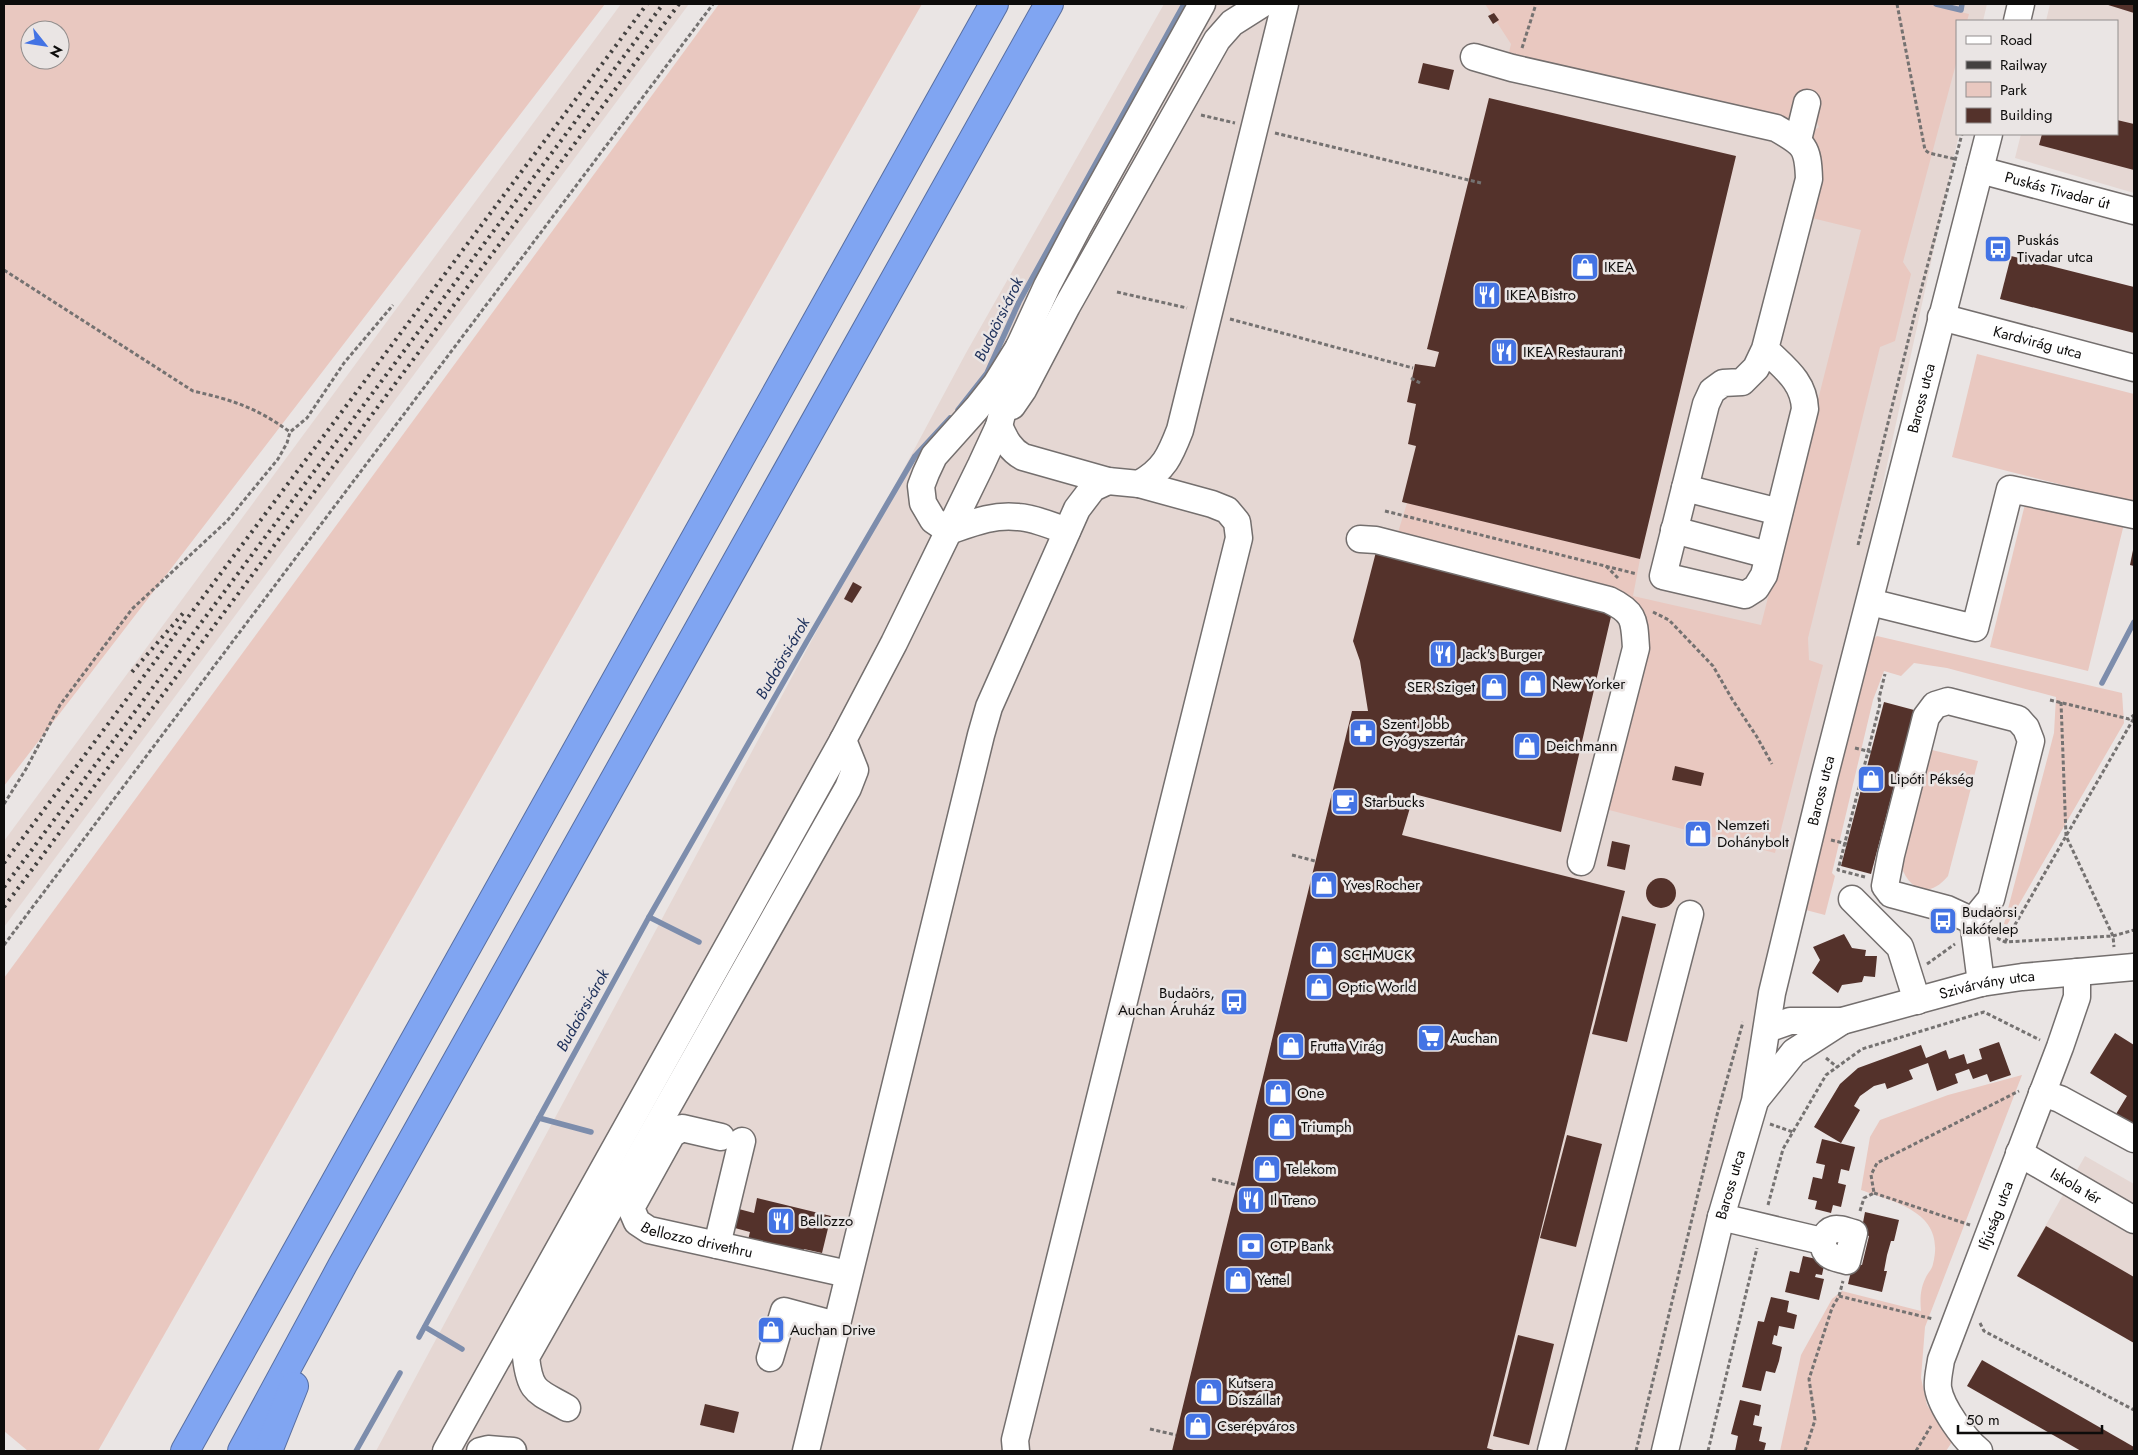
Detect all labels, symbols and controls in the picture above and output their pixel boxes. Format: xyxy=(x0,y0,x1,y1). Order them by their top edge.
north arrow xyxy=(20,20,70,70)
legend xyxy=(1956,20,2118,135)
text: Road xyxy=(2000,29,2032,51)
text: N xyxy=(45,42,68,61)
text: Railway xyxy=(2000,54,2047,76)
text: Park xyxy=(2000,79,2027,101)
text: Building xyxy=(2000,104,2052,126)
street label: Puskás Tivadar út xyxy=(2002,166,2113,215)
place label: Puskás Tivadar utca xyxy=(2017,229,2093,268)
bus stop icon: Puskás Tivadar utca xyxy=(1983,234,2013,264)
shop icon: IKEA xyxy=(1570,252,1600,282)
place label: IKEA xyxy=(1604,256,1634,278)
water label: Budaörsi-árok xyxy=(968,272,1029,365)
restaurant icon: IKEA Bistro xyxy=(1472,280,1502,310)
place label: IKEA Bistro xyxy=(1506,284,1576,306)
street label: Kardvirág utca xyxy=(1991,320,2085,365)
restaurant icon: IKEA Restaurant xyxy=(1489,337,1519,367)
place label: IKEA Restaurant xyxy=(1523,341,1623,363)
street label: Baross utca xyxy=(1902,361,1941,436)
water label: Budaörsi-árok xyxy=(750,612,816,703)
restaurant icon: Jack's Burger xyxy=(1428,639,1458,669)
place label: Jack's Burger xyxy=(1460,643,1543,665)
shop icon: New Yorker xyxy=(1518,669,1548,699)
shop icon: SER Sziget xyxy=(1479,672,1509,702)
place label: New Yorker xyxy=(1552,673,1626,695)
place label: SER Sziget xyxy=(1407,676,1475,698)
place label: Szent Jobb Gyógyszertár xyxy=(1382,713,1466,752)
pharmacy icon: Szent Jobb Gyógyszertár xyxy=(1348,718,1378,748)
shop icon: Deichmann xyxy=(1512,731,1542,761)
place label: Deichmann xyxy=(1546,735,1618,757)
street label: Baross utca xyxy=(1802,753,1840,828)
shop icon: Lipóti Pékség xyxy=(1856,764,1886,794)
place label: Lipóti Pékség xyxy=(1890,768,1974,790)
cafe icon: Starbucks xyxy=(1330,787,1360,817)
place label: Starbucks xyxy=(1364,791,1424,813)
place label: Nemzeti Dohánybolt xyxy=(1717,814,1789,853)
shop icon: Nemzeti Dohánybolt xyxy=(1683,819,1713,849)
shop icon: Yves Rocher xyxy=(1309,870,1339,900)
place label: Yves Rocher xyxy=(1343,874,1421,896)
place label: Budaörsi lakótelep xyxy=(1962,901,2019,940)
bus stop icon: Budaörsi lakótelep xyxy=(1928,906,1958,936)
shop icon: SCHMUCK xyxy=(1309,940,1339,970)
place label: SCHMUCK xyxy=(1343,944,1413,966)
water label: Budaörsi-árok xyxy=(550,964,615,1056)
street label: Szivárvány utca xyxy=(1937,965,2036,1005)
shop icon: Optic World xyxy=(1304,972,1334,1002)
place label: Optic World xyxy=(1338,976,1417,998)
place label: Budaörs, Auchan Áruház xyxy=(1118,982,1215,1021)
bus stop icon: Budaörs, Auchan Áruház xyxy=(1219,987,1249,1017)
supermarket icon: Auchan xyxy=(1416,1023,1446,1053)
place label: Auchan xyxy=(1450,1027,1498,1049)
shop icon: Frutta Virág xyxy=(1276,1031,1306,1061)
place label: Frutta Virág xyxy=(1310,1035,1384,1057)
shop icon: One xyxy=(1263,1078,1293,1108)
place label: One xyxy=(1297,1082,1325,1104)
shop icon: Triumph xyxy=(1267,1112,1297,1142)
place label: Triumph xyxy=(1301,1116,1352,1138)
street label: Baross utca xyxy=(1710,1148,1751,1222)
shop icon: Telekom xyxy=(1252,1154,1282,1184)
place label: Telekom xyxy=(1286,1158,1337,1180)
street label: Iskola tér xyxy=(2046,1163,2106,1210)
street label: Ifjúság utca xyxy=(1973,1178,2019,1253)
restaurant icon: Il Treno xyxy=(1236,1185,1266,1215)
place label: Il Treno xyxy=(1270,1189,1316,1211)
restaurant icon: Bellozzo xyxy=(766,1206,796,1236)
place label: Bellozzo xyxy=(800,1210,853,1232)
street label: Bellozzo drivethru xyxy=(636,1216,755,1264)
bank icon: OTP Bank xyxy=(1236,1231,1266,1261)
place label: OTP Bank xyxy=(1270,1235,1332,1257)
shop icon: Yettel xyxy=(1223,1265,1253,1295)
place label: Yettel xyxy=(1257,1269,1290,1291)
shop icon: Auchan Drive xyxy=(756,1315,786,1345)
place label: Auchan Drive xyxy=(790,1319,876,1341)
place label: Kutsera Díszállat xyxy=(1228,1372,1280,1411)
shop icon: Kutsera Díszállat xyxy=(1194,1377,1224,1407)
scale bar xyxy=(1958,1402,2102,1434)
text: 50 m xyxy=(1966,1409,2000,1431)
shop icon: Cserépváros xyxy=(1183,1411,1213,1441)
place label: Cserépváros xyxy=(1217,1415,1295,1437)

